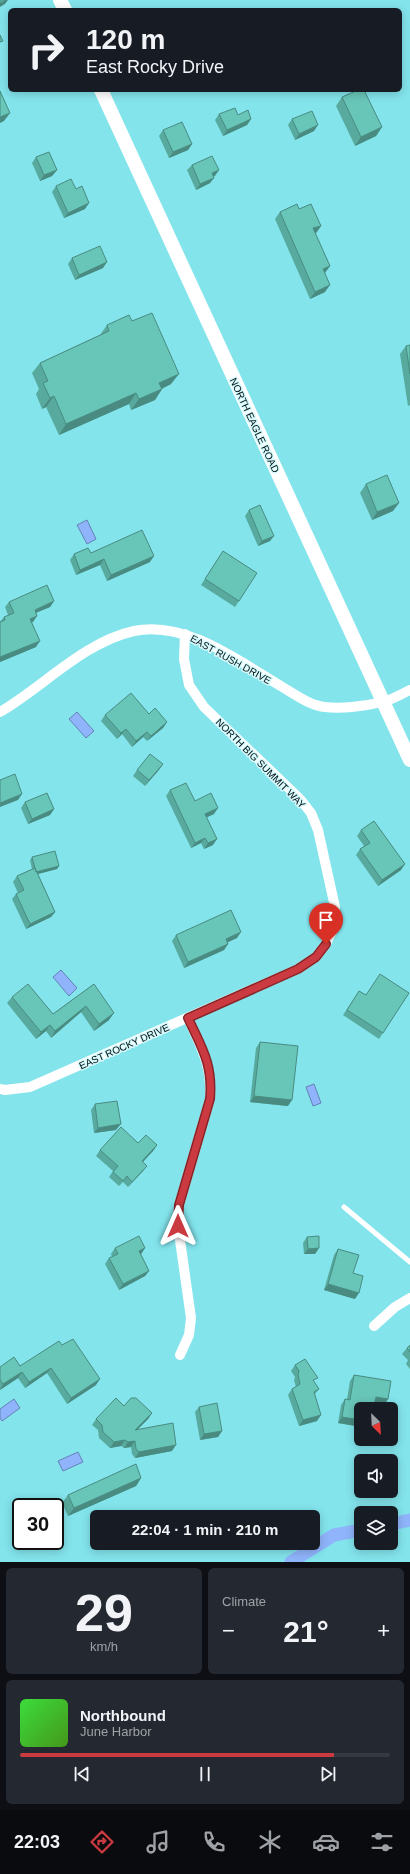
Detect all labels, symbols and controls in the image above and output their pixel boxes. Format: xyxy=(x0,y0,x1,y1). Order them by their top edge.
icon: right xyxy=(20,24,72,76)
text: 120 m xyxy=(86,24,165,55)
text: East Rocky Drive xyxy=(86,57,224,77)
street label: NORTH EAGLE ROAD xyxy=(228,376,281,474)
street label: EAST RUSH DRIVE xyxy=(189,633,273,686)
street label: NORTH BIG SUMMIT WAY xyxy=(214,716,308,811)
pin xyxy=(309,903,343,944)
icon: arrive xyxy=(315,909,337,931)
street label: EAST ROCKY DRIVE xyxy=(77,1021,171,1071)
position arrow xyxy=(157,1205,199,1247)
north arrow xyxy=(354,1402,398,1446)
map controls xyxy=(354,1402,398,1550)
button: sound xyxy=(354,1454,398,1498)
speed limit sign: 30 xyxy=(12,1498,64,1550)
button: layers xyxy=(354,1506,398,1550)
text: 22:04 · 1 min · 210 m xyxy=(132,1521,278,1538)
text: 29 xyxy=(75,1584,133,1642)
text: Climate xyxy=(222,1594,266,1609)
text: 21° xyxy=(283,1615,329,1648)
text: − xyxy=(222,1618,235,1643)
text: + xyxy=(377,1618,390,1643)
text: km/h xyxy=(90,1639,118,1654)
text: Northbound xyxy=(80,1707,166,1724)
text: June Harbor xyxy=(80,1724,152,1739)
icon: previous xyxy=(71,1763,93,1785)
icon: pause xyxy=(194,1763,216,1785)
icon: next xyxy=(317,1763,339,1785)
icon: directions xyxy=(88,1828,116,1856)
icon: music xyxy=(144,1828,172,1856)
icon: phone xyxy=(200,1828,228,1856)
icon: climate xyxy=(256,1828,284,1856)
icon: car xyxy=(312,1828,340,1856)
icon: filters xyxy=(368,1828,396,1856)
text: 22:03 xyxy=(14,1832,60,1852)

